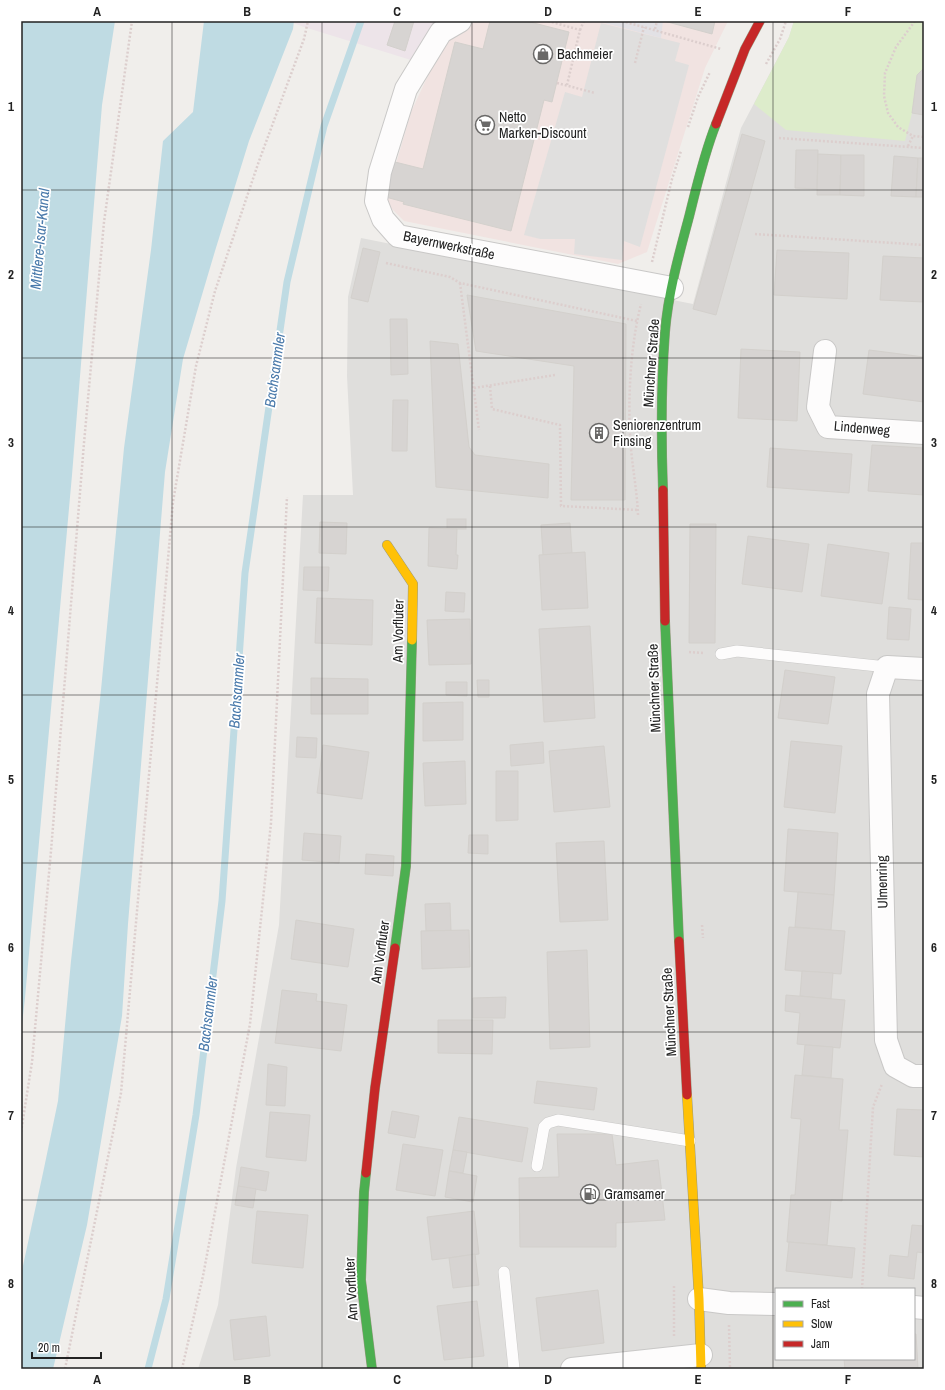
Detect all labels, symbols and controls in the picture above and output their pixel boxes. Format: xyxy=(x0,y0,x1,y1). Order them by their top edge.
text: A xyxy=(93,3,101,20)
text: B xyxy=(243,3,251,20)
text: C xyxy=(393,3,401,20)
text: D xyxy=(544,3,552,20)
text: E xyxy=(694,3,702,20)
text: F xyxy=(845,3,852,20)
shop icon: Bachmeier xyxy=(532,43,554,65)
place label: Bachmeier xyxy=(557,45,613,63)
text: 1 xyxy=(8,98,14,115)
text: 1 xyxy=(931,98,937,115)
place label: Netto Marken-Discount xyxy=(499,108,586,142)
supermarket icon: Netto Marken-Discount xyxy=(474,114,496,136)
water label: Mittlere-Isar-Kanal xyxy=(25,187,54,290)
street label: Bayernwerkstraße xyxy=(402,227,496,263)
text: 2 xyxy=(8,266,14,283)
text: 2 xyxy=(931,266,937,283)
street label: Münchner Straße xyxy=(639,318,663,408)
water label: Bachsammler xyxy=(259,330,290,409)
place label: Seniorenzentrum Finsing xyxy=(613,416,701,450)
street label: Lindenweg xyxy=(833,417,891,439)
building icon: Seniorenzentrum Finsing xyxy=(588,422,610,444)
text: 3 xyxy=(8,434,14,451)
text: 3 xyxy=(931,434,937,451)
street label: Am Vorfluter xyxy=(388,599,408,664)
text: 4 xyxy=(8,602,14,619)
text: 4 xyxy=(931,602,937,619)
street label: Münchner Straße xyxy=(643,643,665,733)
water label: Bachsammler xyxy=(223,652,250,729)
text: 5 xyxy=(8,771,14,788)
text: 5 xyxy=(931,771,937,788)
street label: Ulmenring xyxy=(873,855,891,909)
street label: Am Vorfluter xyxy=(367,919,393,986)
text: 6 xyxy=(8,939,14,956)
text: 6 xyxy=(931,939,937,956)
street label: Münchner Straße xyxy=(658,967,680,1057)
water label: Bachsammler xyxy=(193,974,223,1053)
text: 7 xyxy=(8,1107,14,1124)
text: 7 xyxy=(931,1107,937,1124)
fuel station icon: Gramsamer xyxy=(579,1183,601,1205)
place label: Gramsamer xyxy=(604,1185,665,1203)
street label: Am Vorfluter xyxy=(340,1257,362,1322)
text: 8 xyxy=(8,1275,14,1292)
text: 8 xyxy=(931,1275,937,1292)
legend xyxy=(775,1288,915,1360)
text: Fast xyxy=(811,1296,830,1312)
text: Slow xyxy=(811,1316,833,1332)
scale bar xyxy=(32,1334,101,1360)
text: Jam xyxy=(811,1336,830,1352)
text: 20 m xyxy=(38,1340,60,1356)
text: A xyxy=(93,1371,101,1388)
text: B xyxy=(243,1371,251,1388)
text: C xyxy=(393,1371,401,1388)
text: D xyxy=(544,1371,552,1388)
text: E xyxy=(694,1371,702,1388)
text: F xyxy=(845,1371,852,1388)

